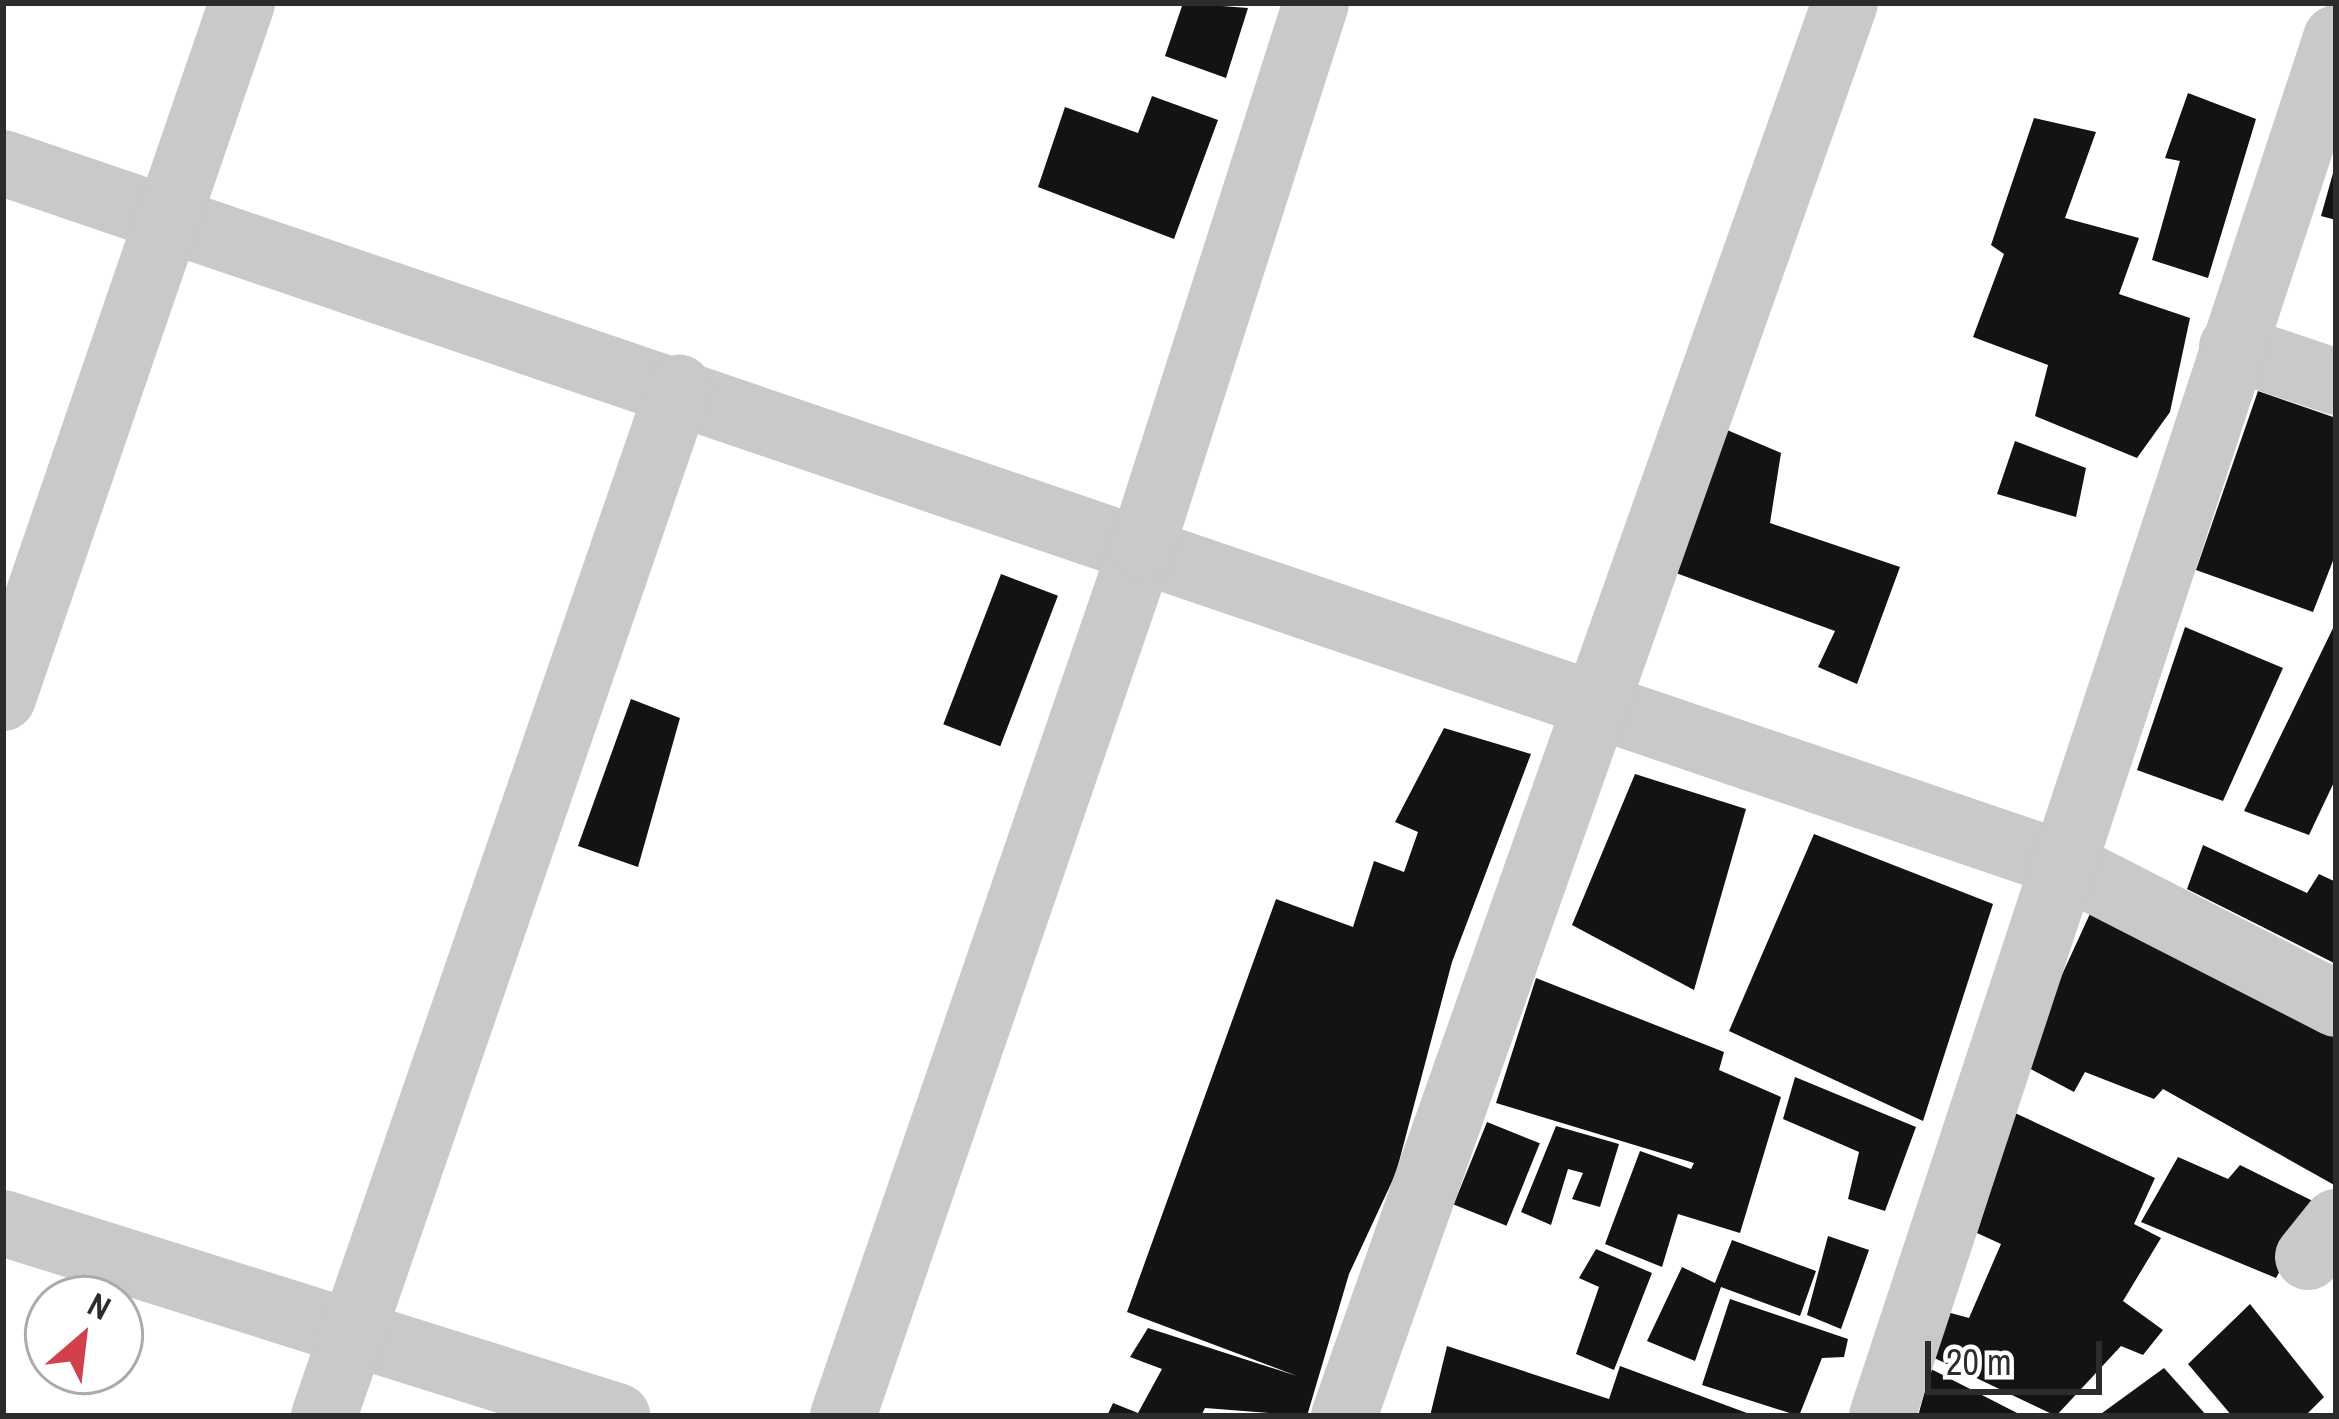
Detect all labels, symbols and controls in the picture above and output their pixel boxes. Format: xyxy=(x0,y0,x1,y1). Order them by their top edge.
north arrow xyxy=(24,1275,144,1395)
text: N xyxy=(81,1282,118,1330)
scale bar xyxy=(1931,1317,2108,1391)
text: 20 m xyxy=(1946,1338,2012,1386)

